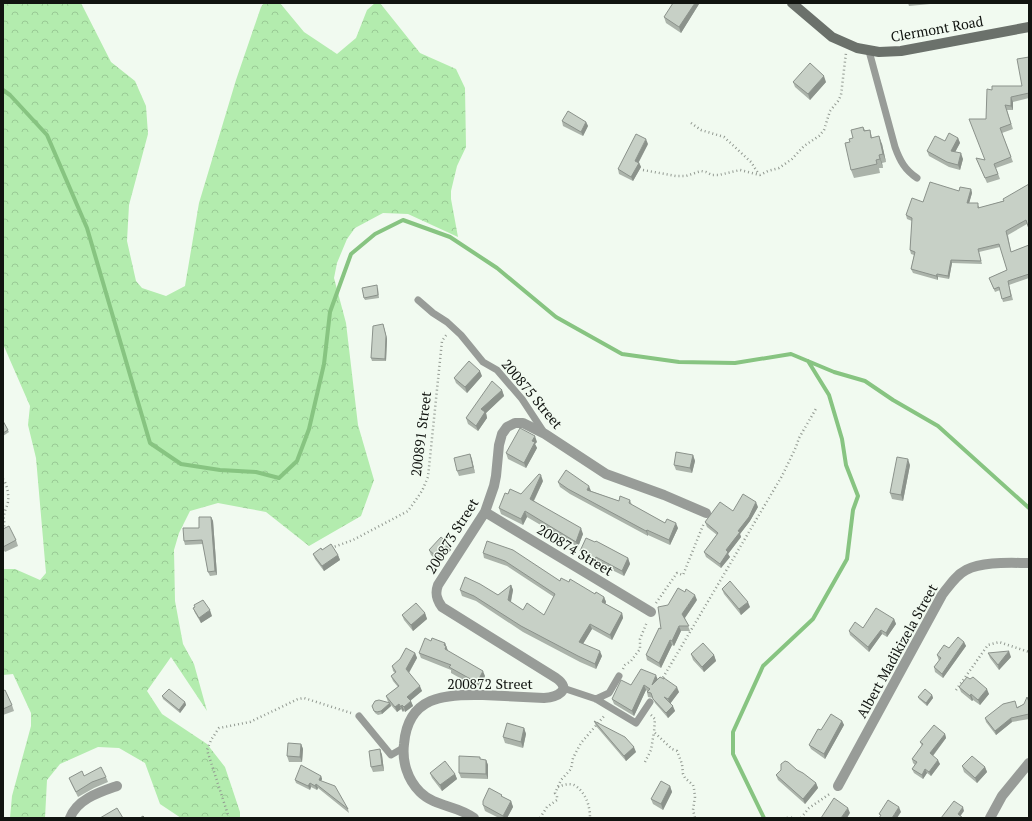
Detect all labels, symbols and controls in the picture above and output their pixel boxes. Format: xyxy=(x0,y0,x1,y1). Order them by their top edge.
street label: Clermont Road xyxy=(889,11,985,46)
street label: 200875 Street xyxy=(498,355,568,433)
street label: 200891 Street xyxy=(406,390,435,478)
street label: 200873 Street xyxy=(421,494,483,577)
street label: 200874 Street xyxy=(534,519,617,580)
street label: Albert Madikizela Street xyxy=(852,580,942,721)
street label: 200872 Street xyxy=(447,674,534,693)

